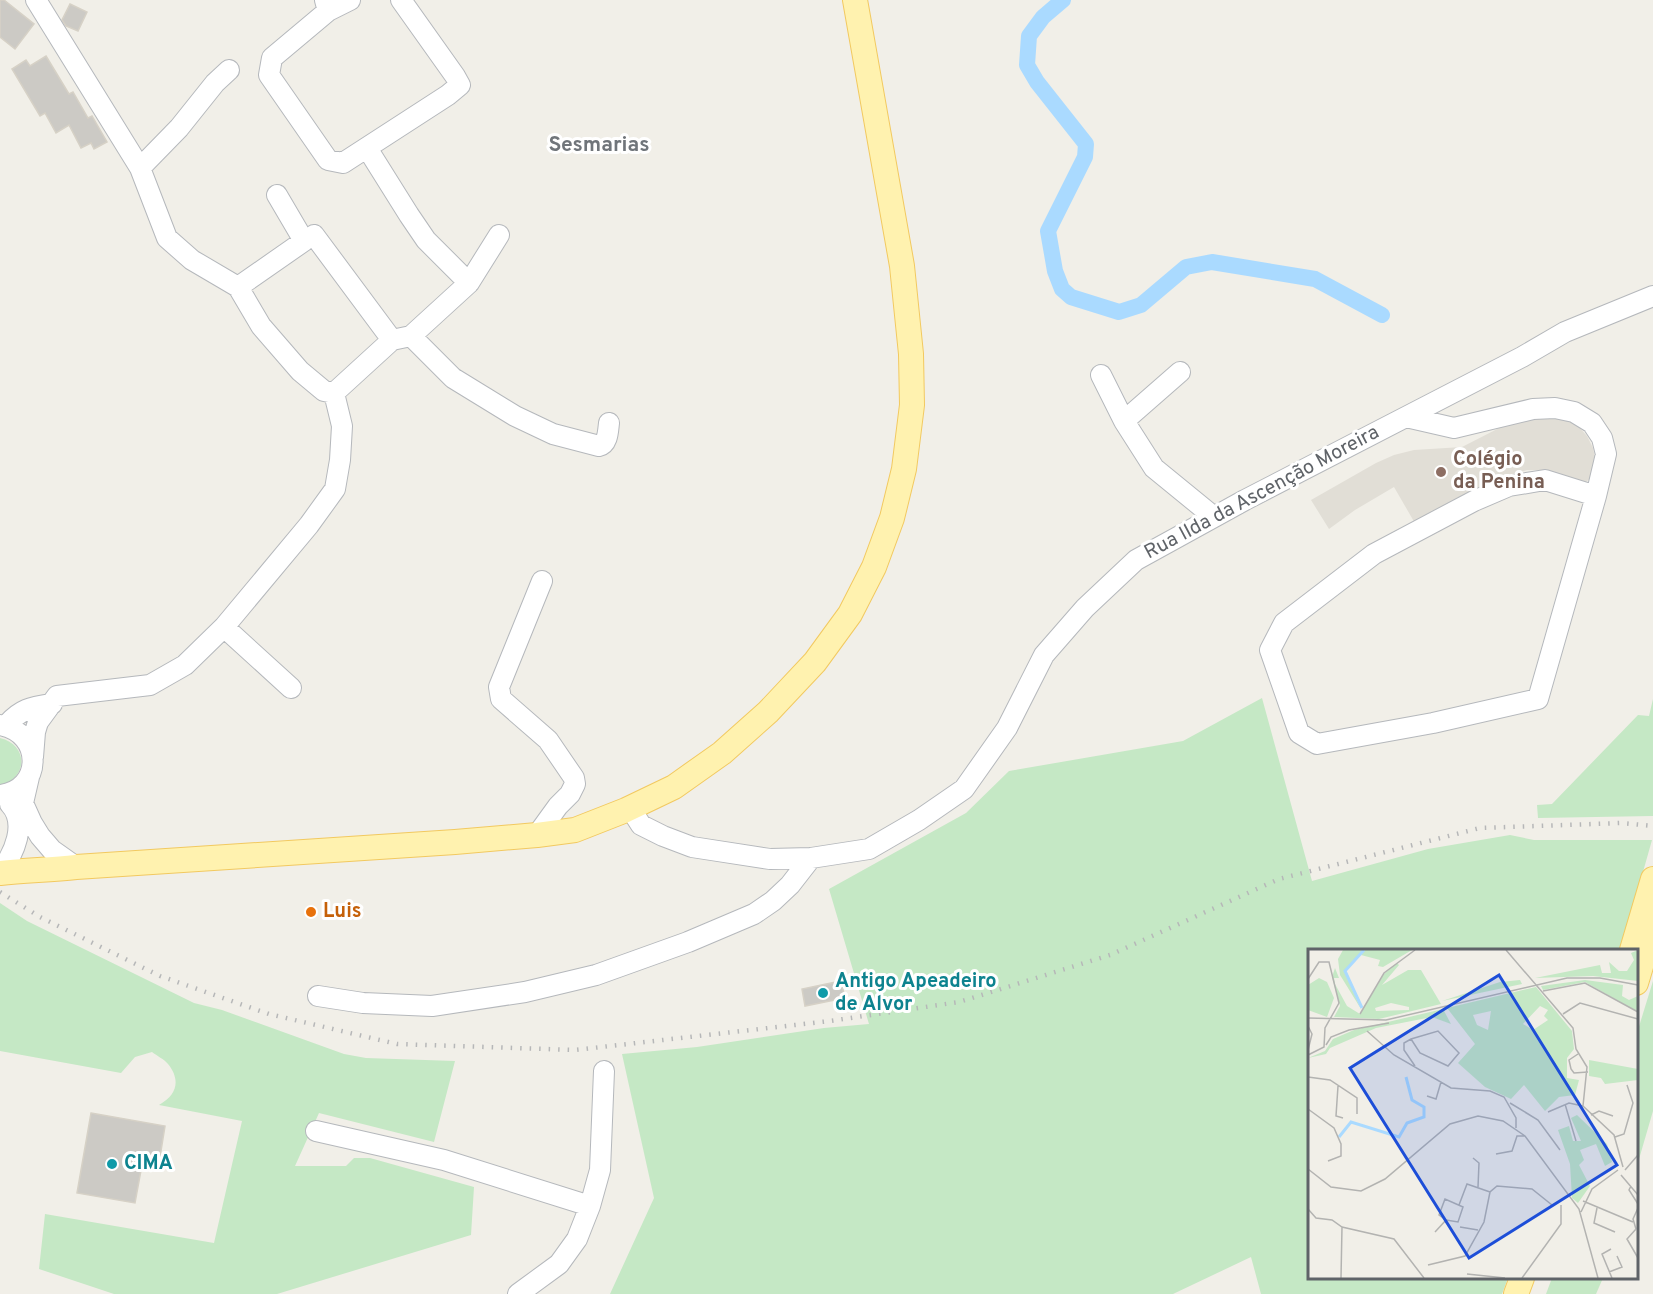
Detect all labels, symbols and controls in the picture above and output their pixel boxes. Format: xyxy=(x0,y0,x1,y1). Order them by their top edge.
district label: Sesmarias xyxy=(548,132,650,159)
street label: Rua Ilda da Ascenção Moreira xyxy=(1140,420,1384,566)
place label: Colégio da Penina xyxy=(1453,447,1545,496)
marker: Colégio da Penina xyxy=(1434,465,1448,479)
place label: Luis xyxy=(323,899,362,925)
marker: Luis xyxy=(304,905,318,919)
inset map xyxy=(1308,949,1638,1279)
place label: Antigo Apeadeiro de Alvor xyxy=(835,969,997,1018)
marker: Antigo Apeadeiro de Alvor xyxy=(816,986,830,1000)
place label: CIMA xyxy=(124,1151,173,1177)
marker: CIMA xyxy=(105,1157,119,1171)

